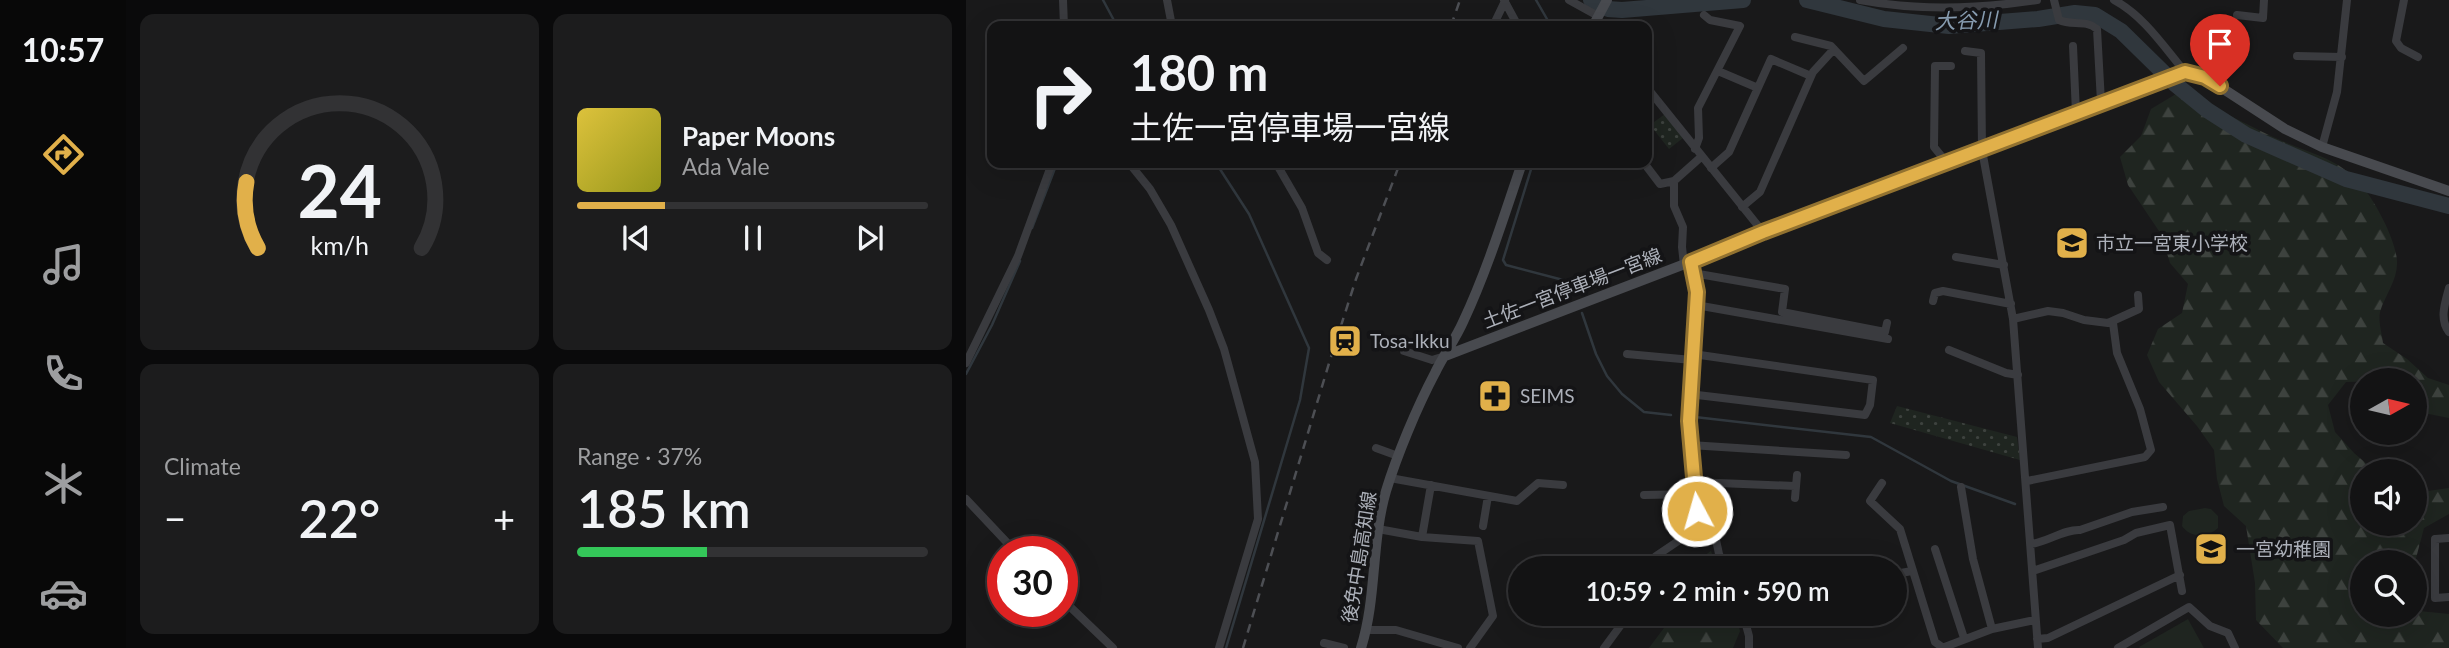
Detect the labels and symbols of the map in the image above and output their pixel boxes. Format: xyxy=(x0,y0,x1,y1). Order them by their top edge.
water label: 大谷川 xyxy=(1934,6,2000,33)
pin xyxy=(2190,14,2250,86)
school or university icon: 市立一宮東小学校 xyxy=(2053,224,2091,262)
place label: 市立一宮東小学校 xyxy=(2096,231,2248,254)
street label: 土佐一宮停車場一宮線 xyxy=(1479,243,1665,332)
station icon: Tosa-Ikku xyxy=(1326,322,1364,360)
place label: Tosa-Ikku xyxy=(1370,329,1449,352)
north arrow xyxy=(2350,368,2427,444)
pharmacy icon: SEIMS xyxy=(1476,377,1514,415)
place label: SEIMS xyxy=(1520,384,1575,407)
position arrow xyxy=(1660,474,1734,548)
street label: 後免中島高知線 xyxy=(1337,489,1380,624)
school or university icon: 一宮幼稚園 xyxy=(2192,530,2230,568)
speed limit sign: 30 xyxy=(987,536,1078,627)
place label: 一宮幼稚園 xyxy=(2236,537,2331,560)

